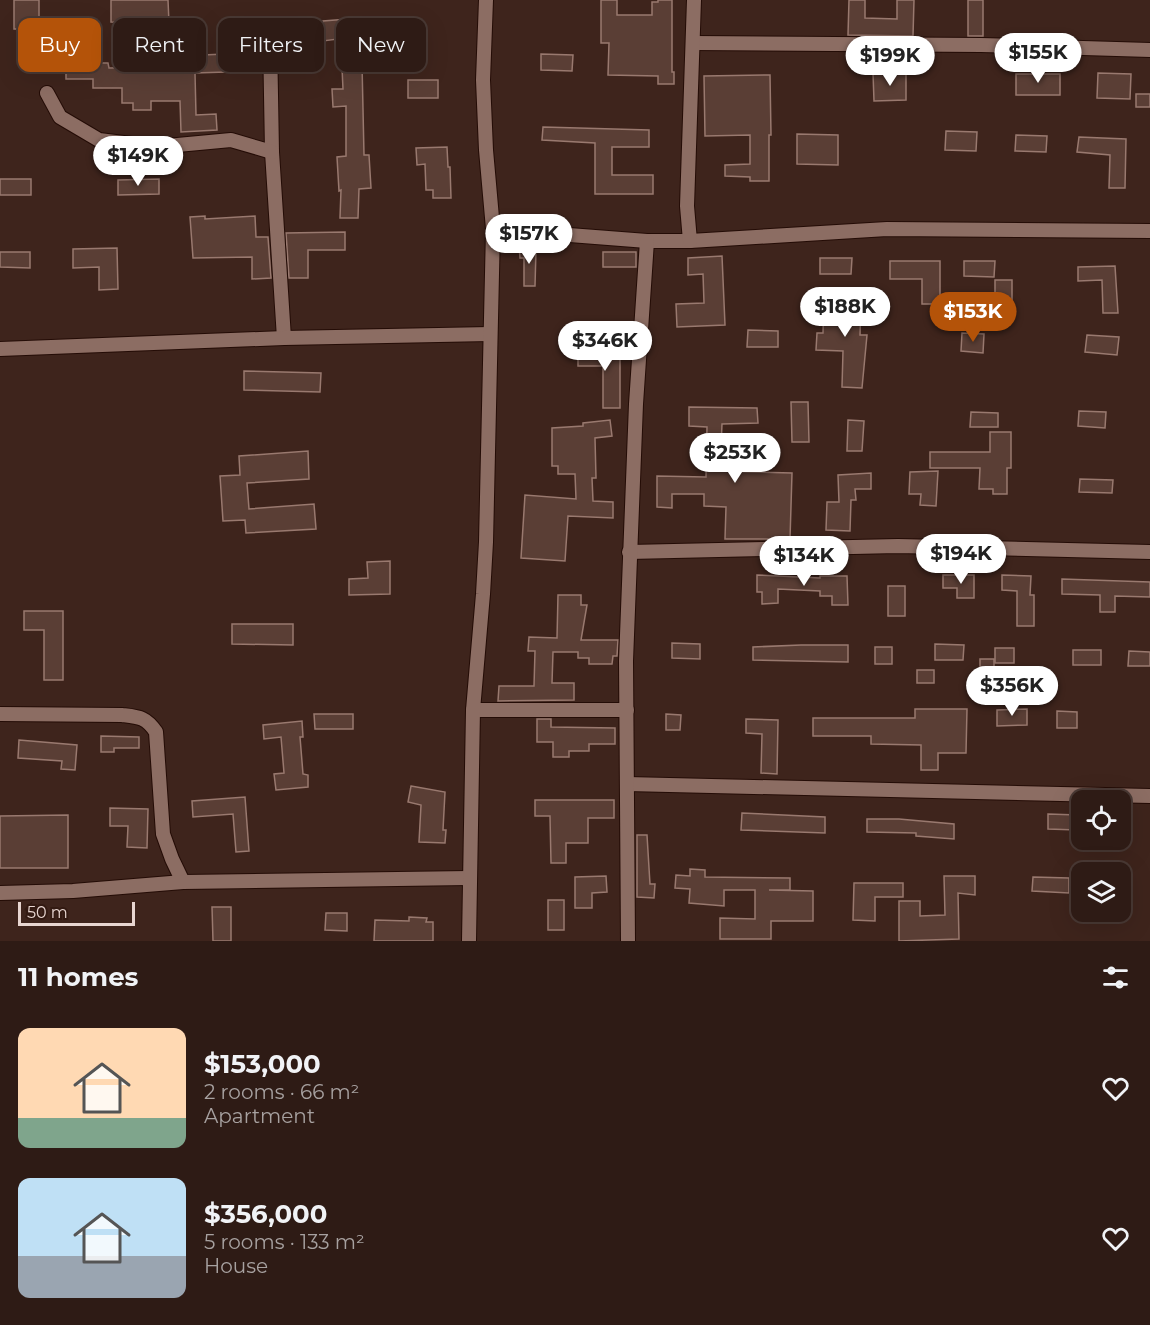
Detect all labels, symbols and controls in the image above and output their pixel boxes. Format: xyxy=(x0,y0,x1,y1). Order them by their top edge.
chip: Buy xyxy=(18,18,101,72)
chip: Rent xyxy=(113,18,206,72)
chip: Filters xyxy=(218,18,324,72)
chip: New xyxy=(336,18,426,72)
pin: $155K xyxy=(996,33,1080,84)
pin: $199K xyxy=(848,36,932,87)
text: $155K xyxy=(1009,40,1067,64)
text: $199K xyxy=(860,43,920,67)
pin: $149K xyxy=(96,136,180,187)
text: $149K xyxy=(107,143,169,167)
pin: $157K xyxy=(487,214,571,265)
text: $157K xyxy=(499,221,559,245)
pin: $188K xyxy=(803,287,887,338)
pin: $153K xyxy=(931,292,1015,343)
text: $188K xyxy=(814,294,876,318)
text: $153K xyxy=(944,299,1002,323)
pin: $346K xyxy=(563,321,647,372)
text: $346K xyxy=(572,328,638,352)
pin: $253K xyxy=(693,433,777,484)
text: $253K xyxy=(704,440,767,464)
pin: $194K xyxy=(919,534,1003,585)
pin: $134K xyxy=(762,536,846,587)
text: $194K xyxy=(930,541,992,565)
text: $134K xyxy=(774,543,834,567)
pin: $356K xyxy=(970,666,1054,717)
text: $356K xyxy=(980,673,1044,697)
map controls xyxy=(1071,790,1131,922)
button: locate xyxy=(1071,790,1131,850)
button: layers xyxy=(1071,862,1131,922)
scale bar xyxy=(18,899,135,926)
text: 50 m xyxy=(27,903,68,922)
text: 11 homes xyxy=(18,961,138,993)
icon: filters xyxy=(1099,961,1132,994)
text: $153,000 xyxy=(204,1048,321,1080)
icon: home xyxy=(66,1052,138,1124)
icon: heart xyxy=(1099,1072,1132,1105)
text: 2 rooms · 66 m² xyxy=(204,1080,359,1104)
text: Apartment xyxy=(204,1104,315,1128)
text: $356,000 xyxy=(204,1198,327,1230)
icon: home xyxy=(66,1202,138,1274)
icon: heart xyxy=(1099,1222,1132,1255)
text: 5 rooms · 133 m² xyxy=(204,1230,365,1254)
text: House xyxy=(204,1254,268,1278)

